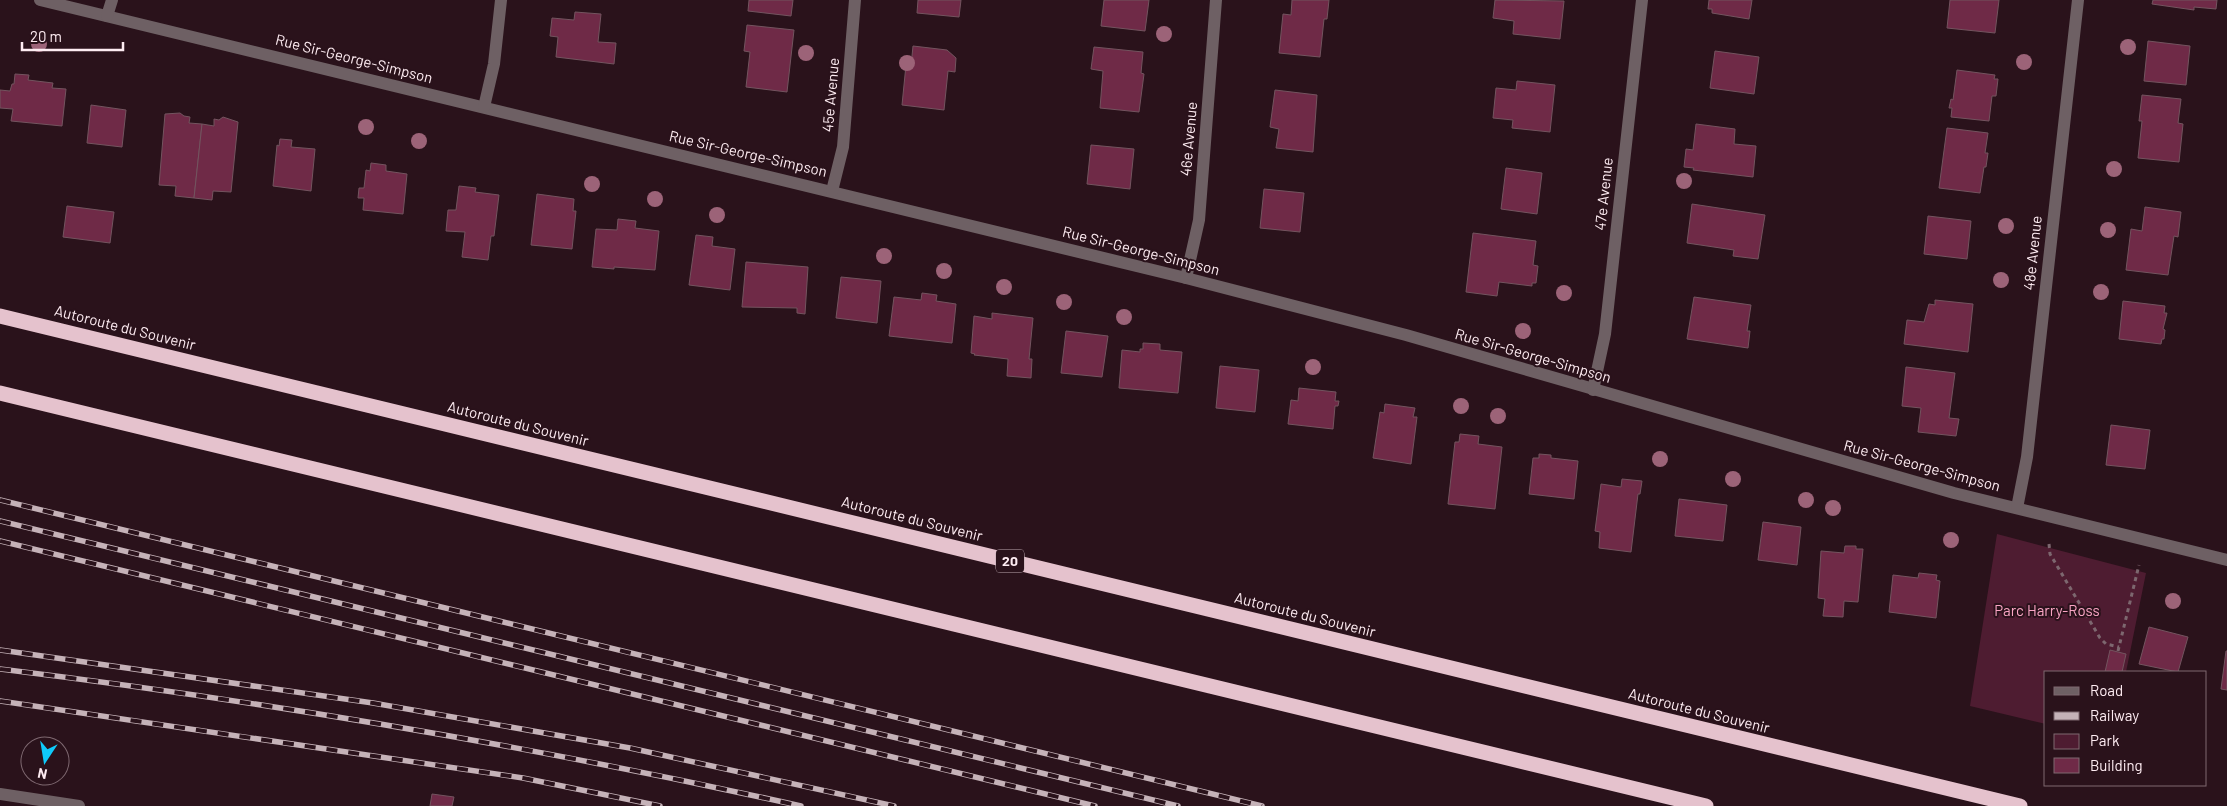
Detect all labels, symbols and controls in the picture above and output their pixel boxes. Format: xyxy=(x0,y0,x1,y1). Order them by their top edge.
scale bar xyxy=(22,20,124,52)
text: 20 m xyxy=(30,27,62,45)
street label: Rue Sir-George-Simpson xyxy=(274,30,435,86)
street label: 45e Avenue xyxy=(818,57,842,133)
street label: 46e Avenue xyxy=(1176,101,1200,177)
street label: Rue Sir-George-Simpson xyxy=(668,126,829,180)
street label: 47e Avenue xyxy=(1590,156,1616,231)
street label: 48e Avenue xyxy=(2019,215,2045,291)
street label: Rue Sir-George-Simpson xyxy=(1061,222,1222,278)
street label: Autoroute du Souvenir xyxy=(53,301,198,353)
street label: Rue Sir-George-Simpson xyxy=(1453,324,1613,386)
street label: Autoroute du Souvenir xyxy=(446,397,591,449)
street label: Rue Sir-George-Simpson xyxy=(1842,435,2003,495)
street label: Autoroute du Souvenir xyxy=(840,492,985,544)
road number: 20 xyxy=(996,550,1024,572)
street label: Autoroute du Souvenir xyxy=(1233,588,1378,640)
park label: Parc Harry-Ross xyxy=(1994,601,2100,619)
legend xyxy=(2044,671,2207,786)
text: Road xyxy=(2090,681,2123,699)
street label: Autoroute du Souvenir xyxy=(1627,684,1772,736)
text: Railway xyxy=(2090,706,2139,724)
text: Park xyxy=(2090,731,2120,749)
north arrow xyxy=(20,736,70,786)
text: Building xyxy=(2090,756,2143,774)
text: N xyxy=(36,765,49,783)

